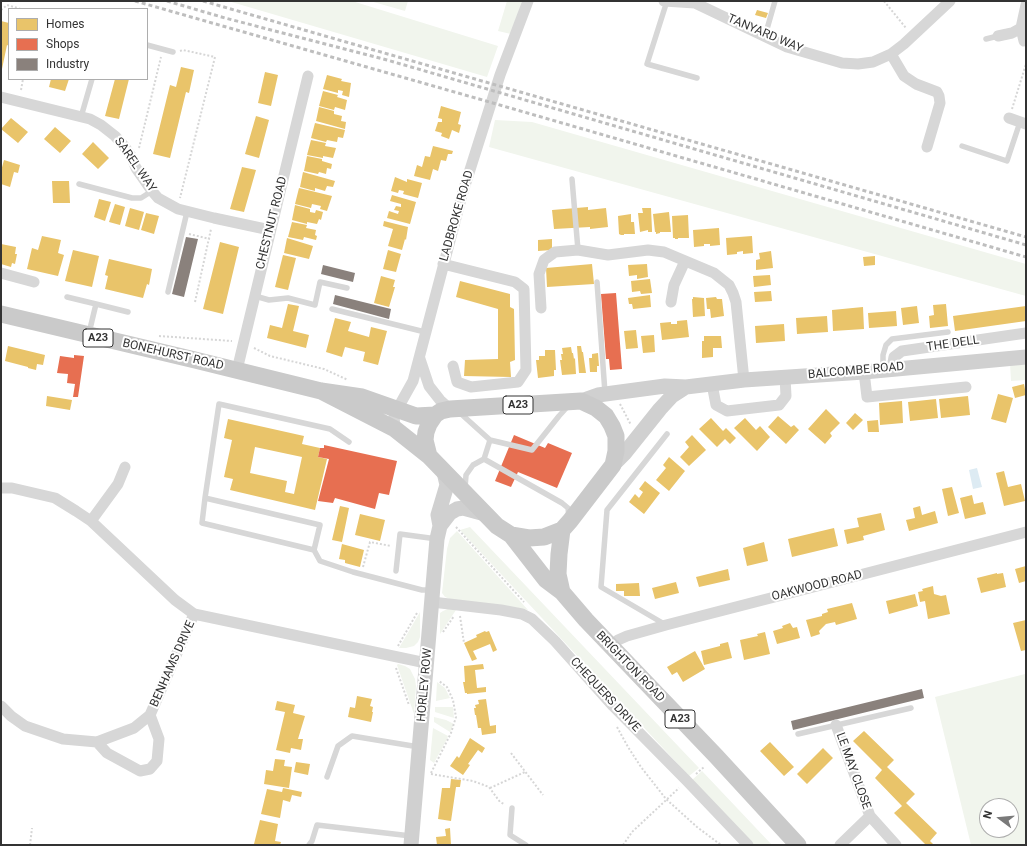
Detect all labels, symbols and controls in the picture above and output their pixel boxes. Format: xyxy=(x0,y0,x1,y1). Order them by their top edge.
legend xyxy=(8,8,148,80)
street label: TANYARD WAY xyxy=(725,12,805,56)
text: Homes xyxy=(46,17,84,31)
text: Shops xyxy=(46,37,80,51)
text: Industry xyxy=(46,57,89,71)
street label: SAREL WAY xyxy=(111,135,159,195)
street label: LADBROKE ROAD xyxy=(437,169,477,263)
street label: CHESTNUT ROAD xyxy=(254,175,290,271)
road number: A23 xyxy=(83,329,113,347)
street label: THE DELL xyxy=(926,333,980,355)
street label: BONEHURST ROAD xyxy=(121,336,225,374)
street label: BALCOMBE ROAD xyxy=(807,360,905,382)
road number: A23 xyxy=(503,396,533,414)
street label: OAKWOOD ROAD xyxy=(770,568,864,604)
street label: BENHAMS DRIVE xyxy=(148,619,198,709)
street label: BRIGHTON ROAD xyxy=(593,629,667,705)
street label: HORLEY ROW xyxy=(415,648,435,722)
street label: CHEQUERS DRIVE xyxy=(567,655,643,735)
road number: A23 xyxy=(665,710,695,728)
street label: LE MAY CLOSE xyxy=(832,731,874,811)
north arrow xyxy=(979,798,1019,838)
text: N xyxy=(981,809,995,820)

